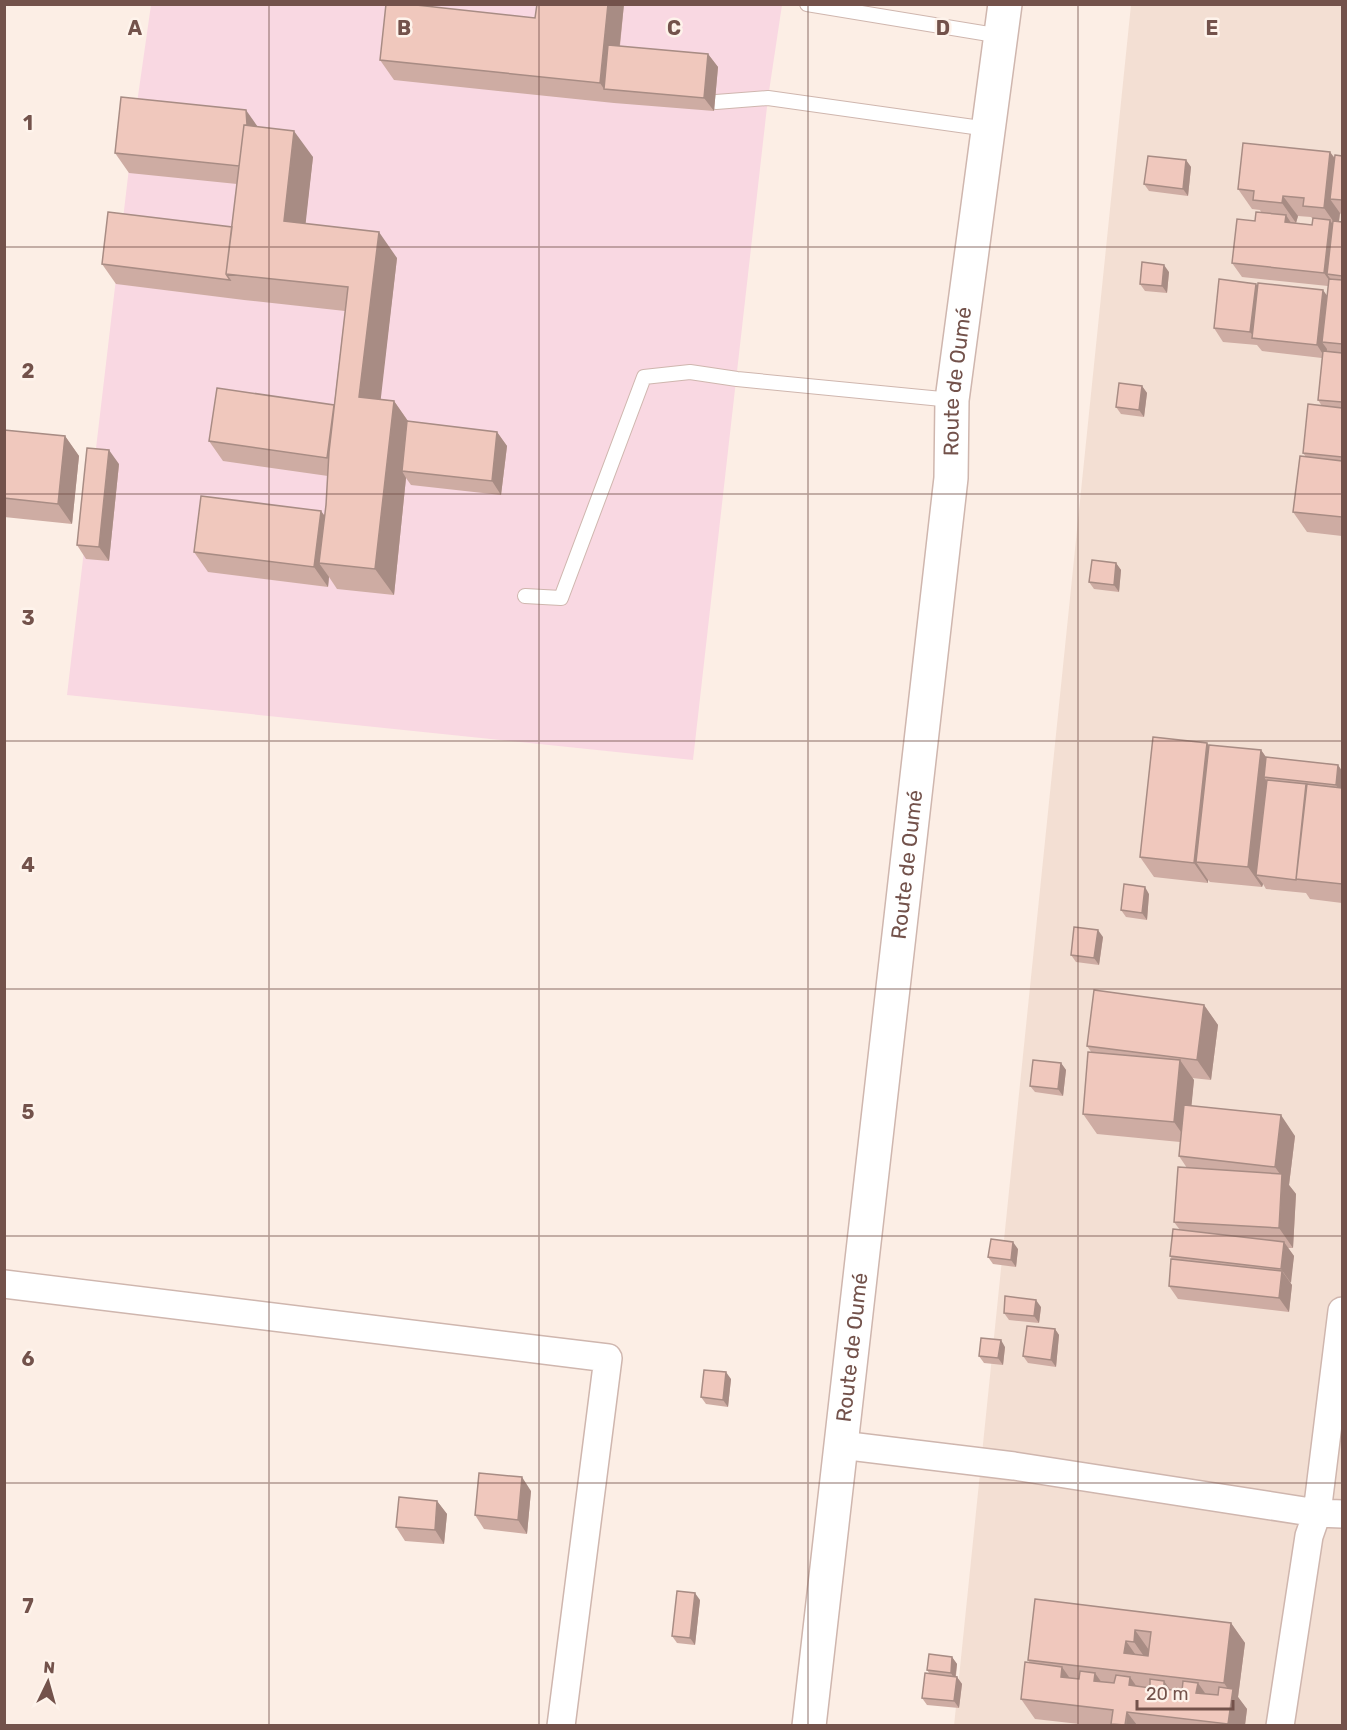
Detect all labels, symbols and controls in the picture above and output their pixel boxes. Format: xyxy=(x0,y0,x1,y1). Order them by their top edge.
text: A xyxy=(128,16,143,40)
text: B xyxy=(397,16,411,40)
text: C xyxy=(667,16,681,40)
text: D xyxy=(936,16,950,40)
text: E xyxy=(1206,16,1218,40)
text: 1 xyxy=(23,111,33,135)
street label: Route de Oumé xyxy=(938,305,976,456)
text: 2 xyxy=(22,359,35,383)
text: 3 xyxy=(21,606,35,630)
street label: Route de Oumé xyxy=(886,788,927,941)
text: 4 xyxy=(21,853,35,877)
text: 5 xyxy=(22,1100,35,1124)
street label: Route de Oumé xyxy=(831,1271,872,1423)
text: 6 xyxy=(21,1347,35,1371)
text: 7 xyxy=(22,1594,34,1618)
north arrow xyxy=(18,1652,78,1712)
text: N xyxy=(43,1658,56,1678)
scale bar xyxy=(1137,1673,1233,1711)
text: 20 m xyxy=(1146,1683,1188,1705)

